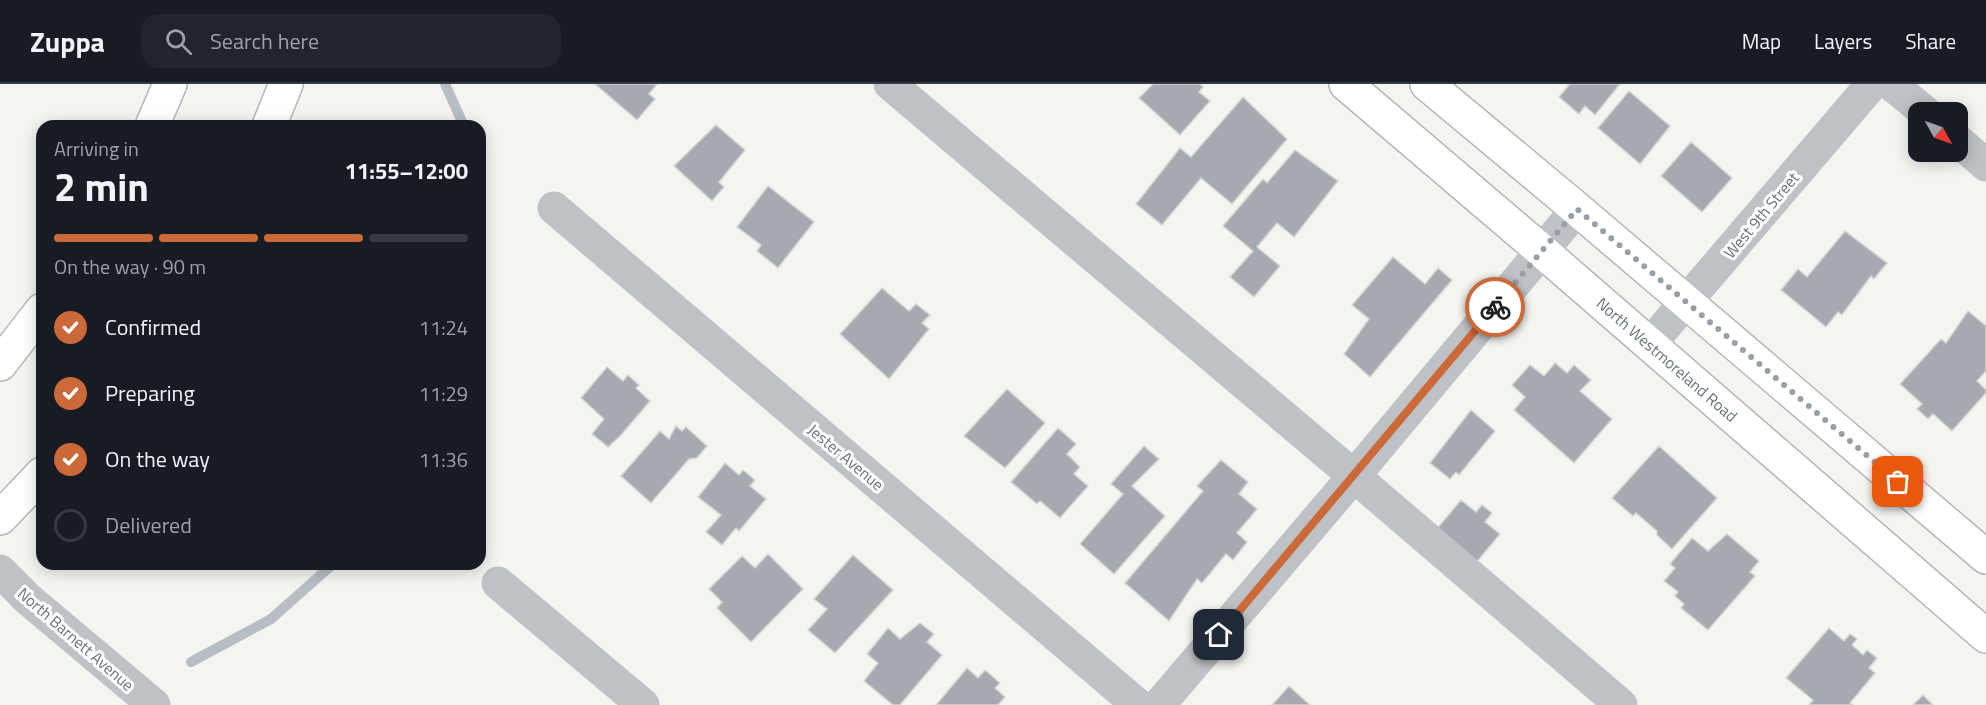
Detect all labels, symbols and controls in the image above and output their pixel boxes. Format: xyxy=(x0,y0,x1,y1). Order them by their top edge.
search box xyxy=(141,14,561,68)
text: Zuppa xyxy=(30,20,105,63)
text: Search here xyxy=(210,24,319,58)
icon: search xyxy=(162,25,195,58)
text: Map xyxy=(1742,25,1781,57)
text: Layers xyxy=(1814,25,1872,57)
text: Share xyxy=(1905,25,1956,57)
north arrow xyxy=(1908,102,1968,162)
map controls xyxy=(1908,102,1968,162)
text: Arriving in xyxy=(54,133,139,164)
text: 11:55–12:00 xyxy=(345,154,468,188)
text: 2 min xyxy=(54,157,149,216)
street label: West 9th Street xyxy=(1718,166,1805,263)
text: On the way · 90 m xyxy=(54,251,206,282)
courier xyxy=(1465,277,1525,337)
icon: bike xyxy=(1479,291,1512,324)
street label: North Westmoreland Road xyxy=(1591,291,1743,427)
text: Confirmed xyxy=(105,310,201,344)
icon: check xyxy=(54,311,87,344)
text: 11:24 xyxy=(419,312,468,343)
text: Preparing xyxy=(105,376,195,410)
icon: check xyxy=(54,377,87,410)
text: 11:29 xyxy=(419,378,468,409)
street label: Jester Avenue xyxy=(803,418,889,496)
text: On the way xyxy=(105,442,210,476)
icon: check xyxy=(54,443,87,476)
text: 11:36 xyxy=(419,444,468,475)
pin xyxy=(1872,456,1923,507)
icon: bag xyxy=(1881,465,1914,498)
text: Delivered xyxy=(105,508,192,542)
street label: North Barnett Avenue xyxy=(13,582,139,696)
pin xyxy=(1193,609,1244,660)
icon: home xyxy=(1202,618,1235,651)

